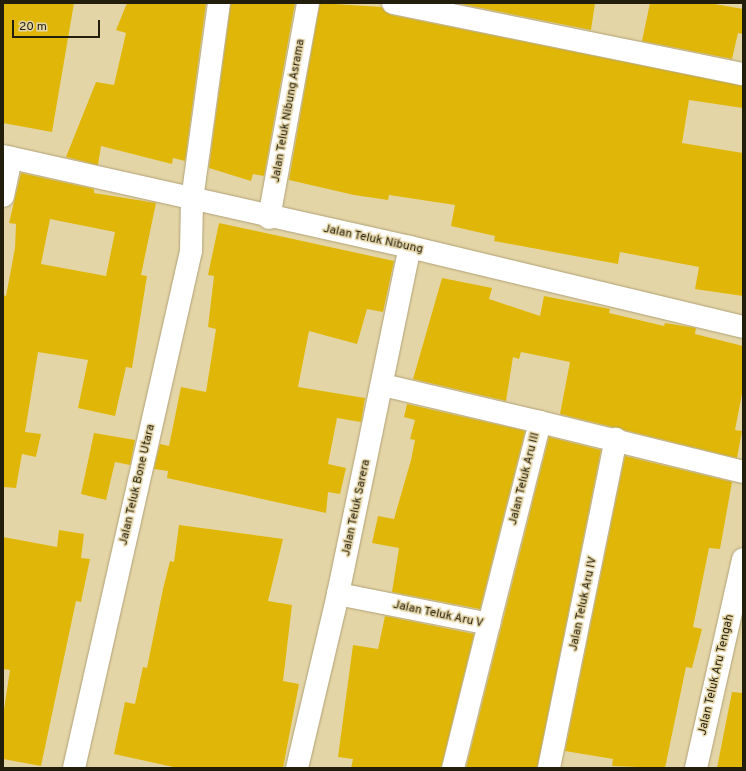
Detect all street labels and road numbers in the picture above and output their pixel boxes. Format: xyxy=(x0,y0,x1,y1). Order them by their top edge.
street label: Jalan Teluk Nibung Asrama xyxy=(269,38,309,184)
street label: Jalan Teluk Nibung xyxy=(321,222,425,258)
street label: Jalan Teluk Bone Utara xyxy=(117,423,159,547)
street label: Jalan Teluk Aru III xyxy=(506,431,544,527)
street label: Jalan Teluk Sarera xyxy=(340,458,374,558)
street label: Jalan Teluk Aru IV xyxy=(567,555,601,653)
street label: Jalan Teluk Aru V xyxy=(391,598,485,632)
street label: Jalan Teluk Aru Tengah xyxy=(696,612,738,738)

